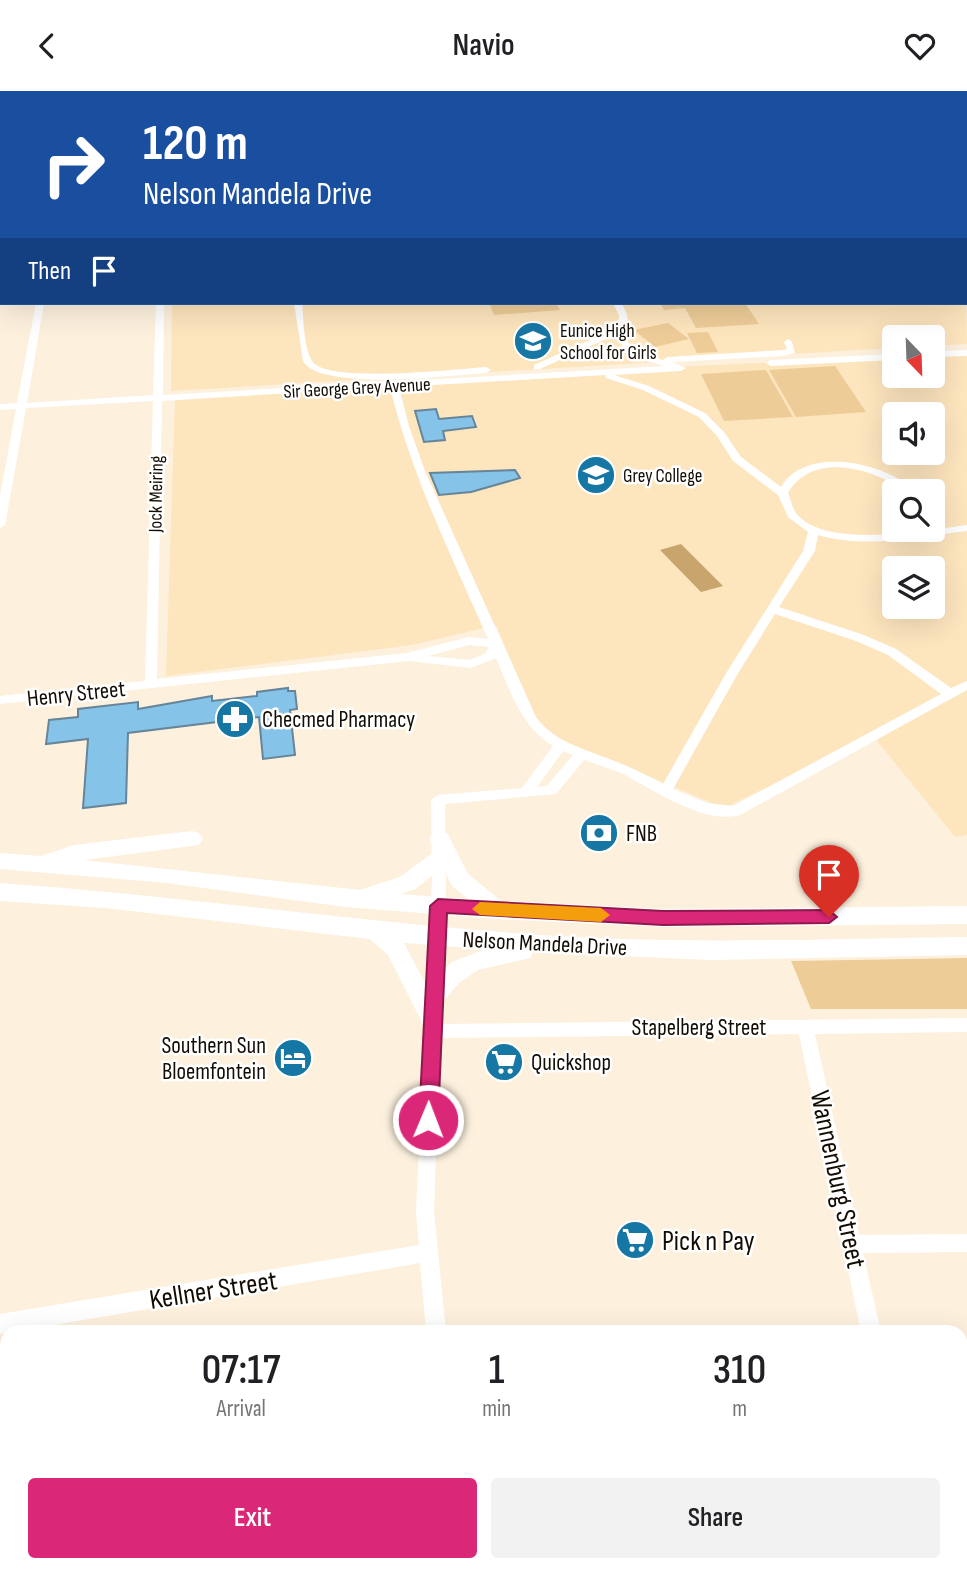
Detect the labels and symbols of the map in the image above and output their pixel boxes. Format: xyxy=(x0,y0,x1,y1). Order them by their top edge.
school or university icon: Eunice High School for Girls xyxy=(512,320,554,362)
place label: Eunice High School for Girls xyxy=(560,320,657,365)
north arrow xyxy=(882,325,945,389)
street label: Sir George Grey Avenue xyxy=(283,373,431,404)
school or university icon: Grey College xyxy=(575,454,617,496)
street label: Jock Meiring xyxy=(144,455,169,534)
place label: Grey College xyxy=(623,465,702,488)
street label: Henry Street xyxy=(26,675,127,713)
pharmacy icon: Checmed Pharmacy xyxy=(214,698,256,740)
place label: Checmed Pharmacy xyxy=(262,706,415,734)
bank icon: FNB xyxy=(578,812,620,854)
place label: FNB xyxy=(626,820,657,848)
pin xyxy=(799,845,859,917)
street label: Nelson Mandela Drive xyxy=(462,926,628,962)
street label: Stapelberg Street xyxy=(632,1014,766,1042)
place label: Southern Sun Bloemfontein xyxy=(161,1032,266,1086)
hotel icon: Southern Sun Bloemfontein xyxy=(272,1037,314,1079)
supermarket icon: Quickshop xyxy=(483,1041,525,1083)
place label: Quickshop xyxy=(531,1049,611,1077)
position arrow xyxy=(391,1083,465,1157)
street label: Wannenburg Street xyxy=(803,1087,872,1271)
supermarket icon: Pick n Pay xyxy=(614,1219,656,1261)
place label: Pick n Pay xyxy=(662,1225,755,1258)
street label: Kellner Street xyxy=(147,1264,279,1317)

